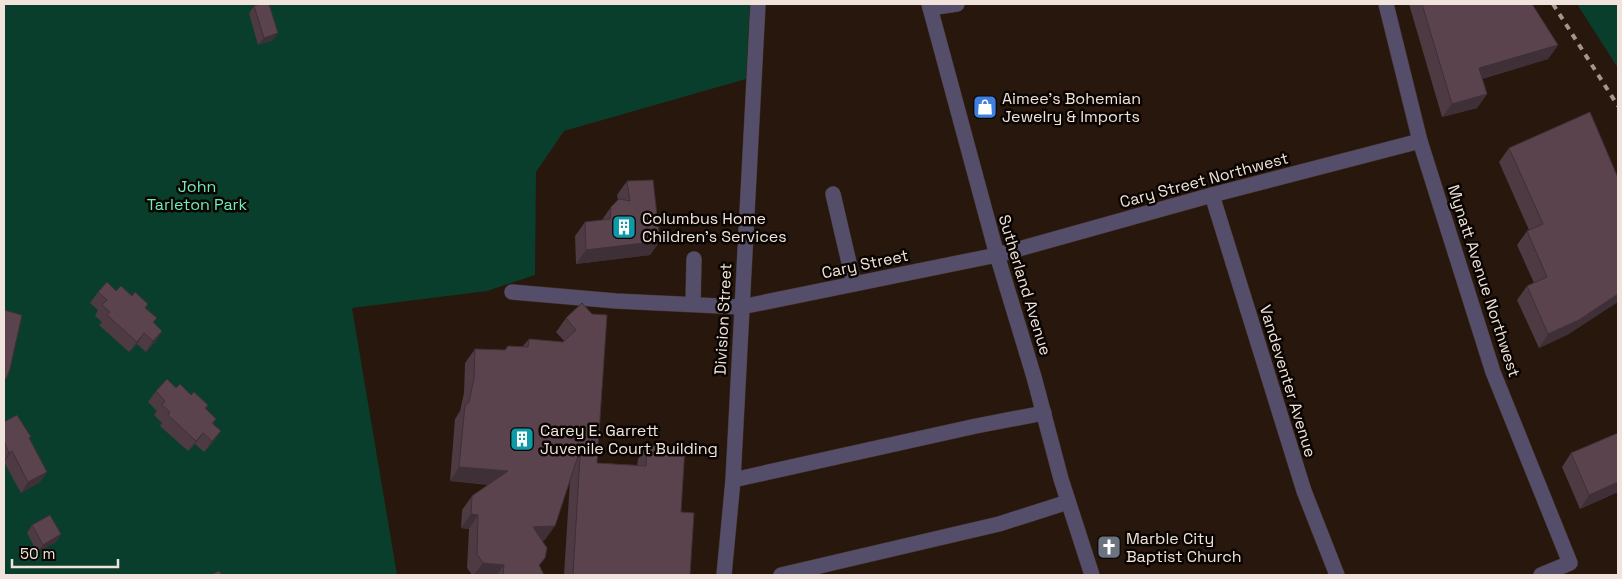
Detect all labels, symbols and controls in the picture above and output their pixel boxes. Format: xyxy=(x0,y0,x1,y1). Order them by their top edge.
place label: Aimee’s Bohemian Jewelry & Imports xyxy=(1002,88,1141,127)
shop icon: Aimee’s Bohemian Jewelry & Imports xyxy=(972,94,998,120)
street label: Cary Street Northwest xyxy=(1117,147,1291,213)
park label: John Tarleton Park xyxy=(147,176,248,215)
street label: Mynatt Avenue Northwest xyxy=(1443,182,1525,380)
place label: Columbus Home Children's Services xyxy=(642,208,787,247)
street label: Sutherland Avenue xyxy=(994,212,1056,358)
building icon: Columbus Home Children's Services xyxy=(611,214,637,240)
street label: Cary Street xyxy=(820,245,910,283)
street label: Division Street xyxy=(710,262,736,376)
street label: Vandeventer Avenue xyxy=(1255,302,1321,460)
place label: Carey E. Garrett Juvenile Court Building xyxy=(540,420,718,459)
building icon: Carey E. Garrett Juvenile Court Building xyxy=(509,426,535,452)
place label: Marble City Baptist Church xyxy=(1126,528,1242,567)
church icon: Marble City Baptist Church xyxy=(1096,534,1122,560)
scale bar xyxy=(12,536,119,568)
text: 50 m xyxy=(20,544,55,563)

